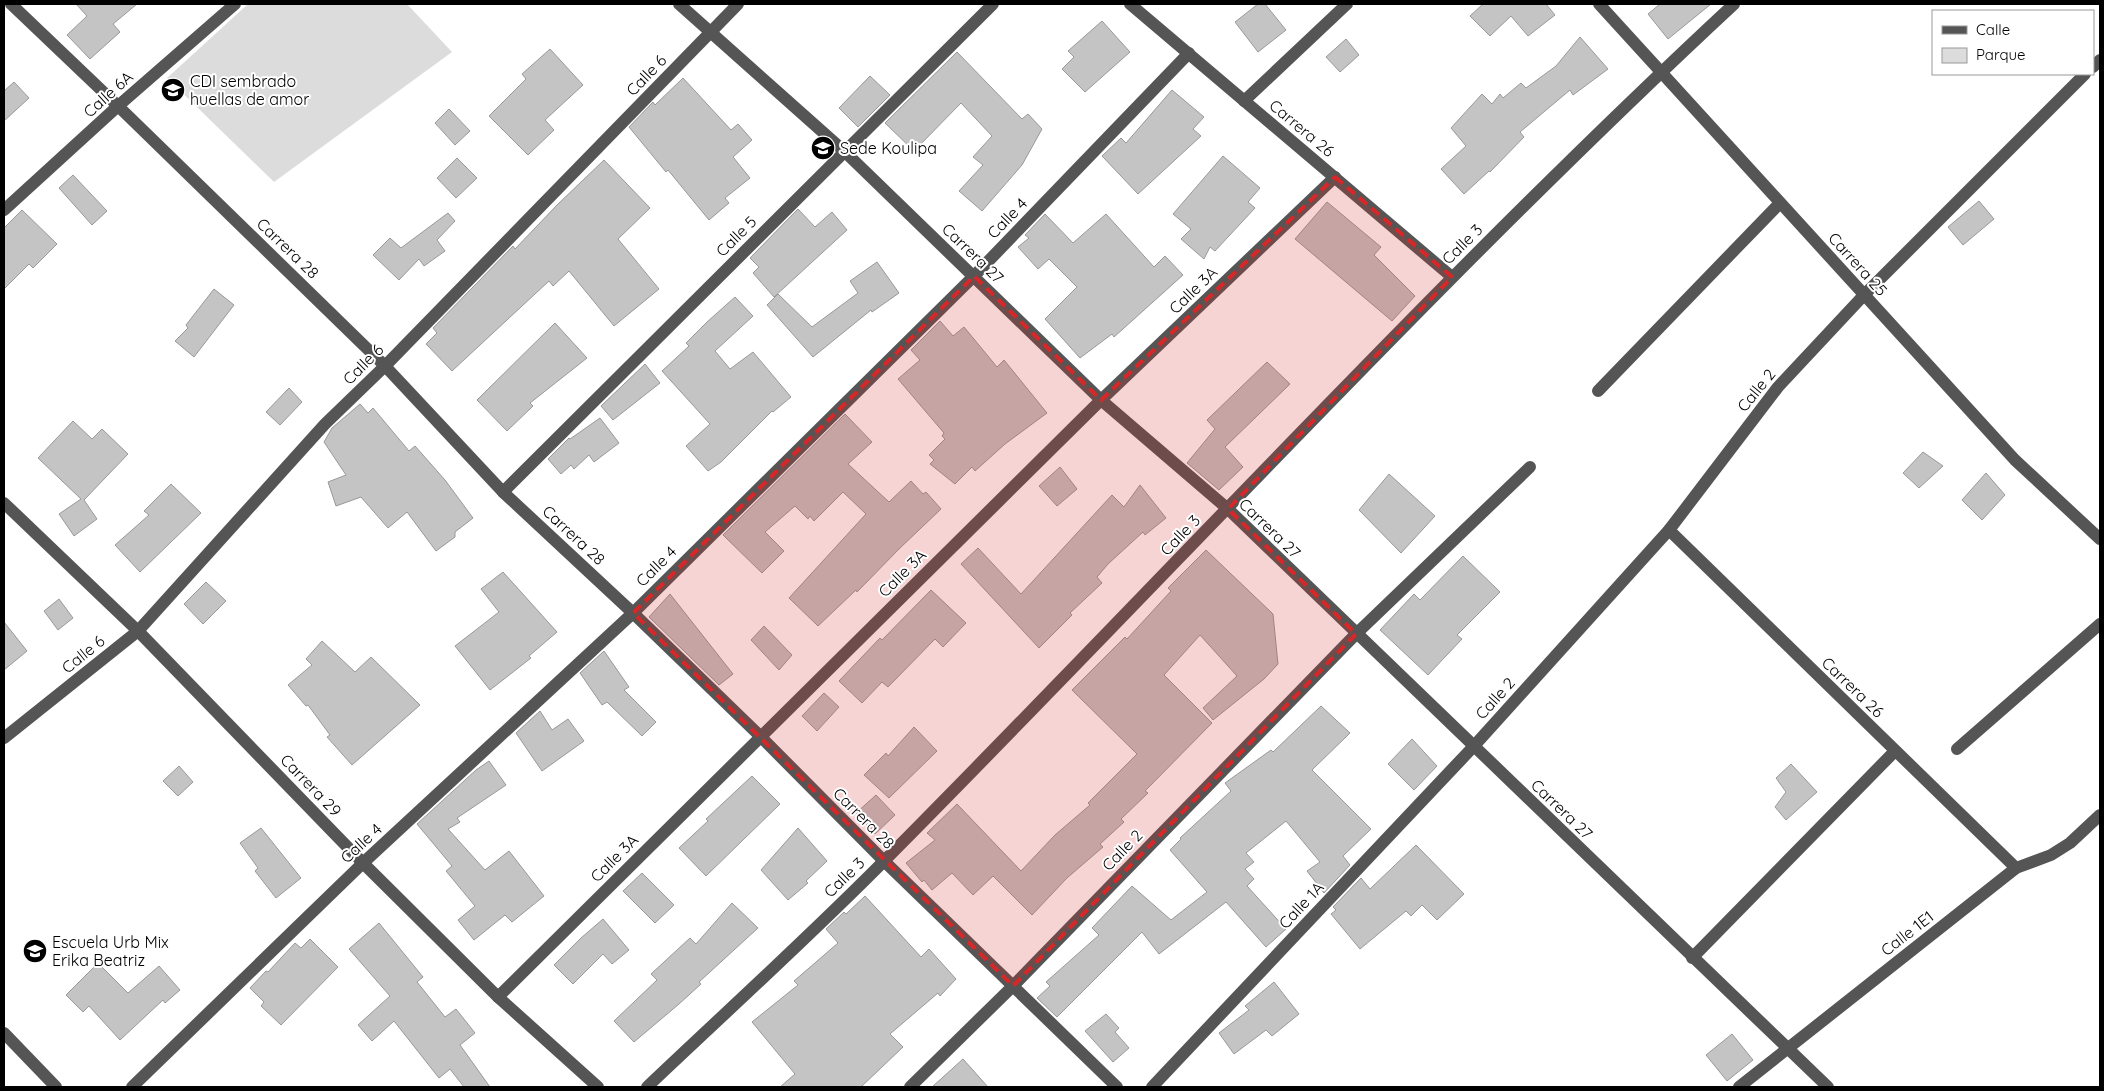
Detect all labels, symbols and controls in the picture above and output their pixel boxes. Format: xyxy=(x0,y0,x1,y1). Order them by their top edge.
legend xyxy=(1932,10,2094,75)
text: Calle xyxy=(1976,20,2010,39)
text: Parque xyxy=(1976,45,2026,64)
street label: Calle 6 xyxy=(622,50,671,100)
street label: Calle 6A xyxy=(79,67,137,121)
place label: CDI sembrado huellas de amor xyxy=(190,71,309,109)
school or university icon: CDI sembrado huellas de amor xyxy=(160,77,186,103)
street label: Carrera 26 xyxy=(1265,95,1339,161)
school or university icon: Sede Koulipa xyxy=(810,135,836,161)
place label: Sede Koulipa xyxy=(840,138,937,158)
street label: Calle 4 xyxy=(983,193,1031,243)
street label: Calle 5 xyxy=(711,211,761,261)
street label: Carrera 28 xyxy=(253,213,323,283)
street label: Carrera 27 xyxy=(938,219,1008,287)
street label: Calle 3 xyxy=(1438,220,1486,268)
street label: Carrera 25 xyxy=(1824,228,1892,300)
street label: Calle 3A xyxy=(1165,262,1221,318)
street label: Calle 6 xyxy=(338,339,388,389)
street label: Calle 2 xyxy=(1733,364,1779,416)
street label: Carrera 27 xyxy=(1235,494,1305,562)
street label: Carrera 28 xyxy=(538,501,610,569)
street label: Calle 3 xyxy=(1156,510,1204,560)
street label: Calle 4 xyxy=(632,542,680,590)
street label: Calle 3A xyxy=(874,545,930,601)
street label: Calle 6 xyxy=(58,630,109,677)
street label: Carrera 26 xyxy=(1818,652,1889,722)
street label: Calle 2 xyxy=(1471,673,1519,723)
street label: Carrera 29 xyxy=(276,750,346,820)
street label: Carrera 27 xyxy=(1527,775,1597,843)
street label: Carrera 28 xyxy=(829,783,899,853)
street label: Calle 4 xyxy=(336,819,386,867)
street label: Calle 2 xyxy=(1098,825,1147,875)
street label: Calle 3A xyxy=(586,830,642,886)
street label: Calle 3 xyxy=(819,853,869,901)
street label: Calle 1A xyxy=(1274,877,1328,933)
street label: Calle 1E1 xyxy=(1877,906,1937,960)
place label: Escuela Urb Mix Erika Beatriz xyxy=(52,932,169,970)
school or university icon: Escuela Urb Mix Erika Beatriz xyxy=(22,938,48,964)

